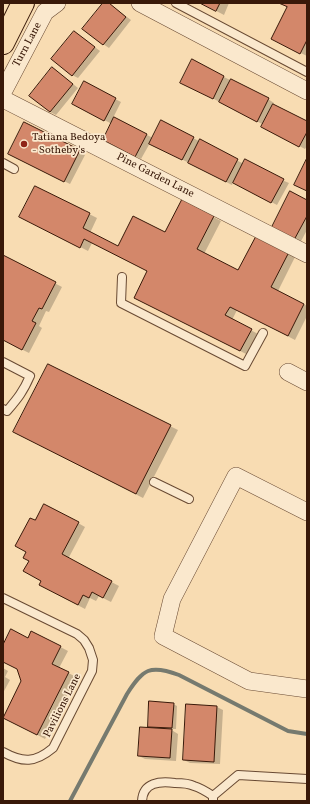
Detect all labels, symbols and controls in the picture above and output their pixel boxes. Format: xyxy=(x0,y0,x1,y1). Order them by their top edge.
street label: Turn Lane xyxy=(11,20,45,70)
place label: Tatiana Bedoya - Sotheby's xyxy=(32,131,105,157)
marker: Tatiana Bedoya - Sotheby's xyxy=(19,139,29,149)
street label: Pine Garden Lane xyxy=(114,151,196,201)
street label: Pavilions Lane xyxy=(41,672,85,740)

